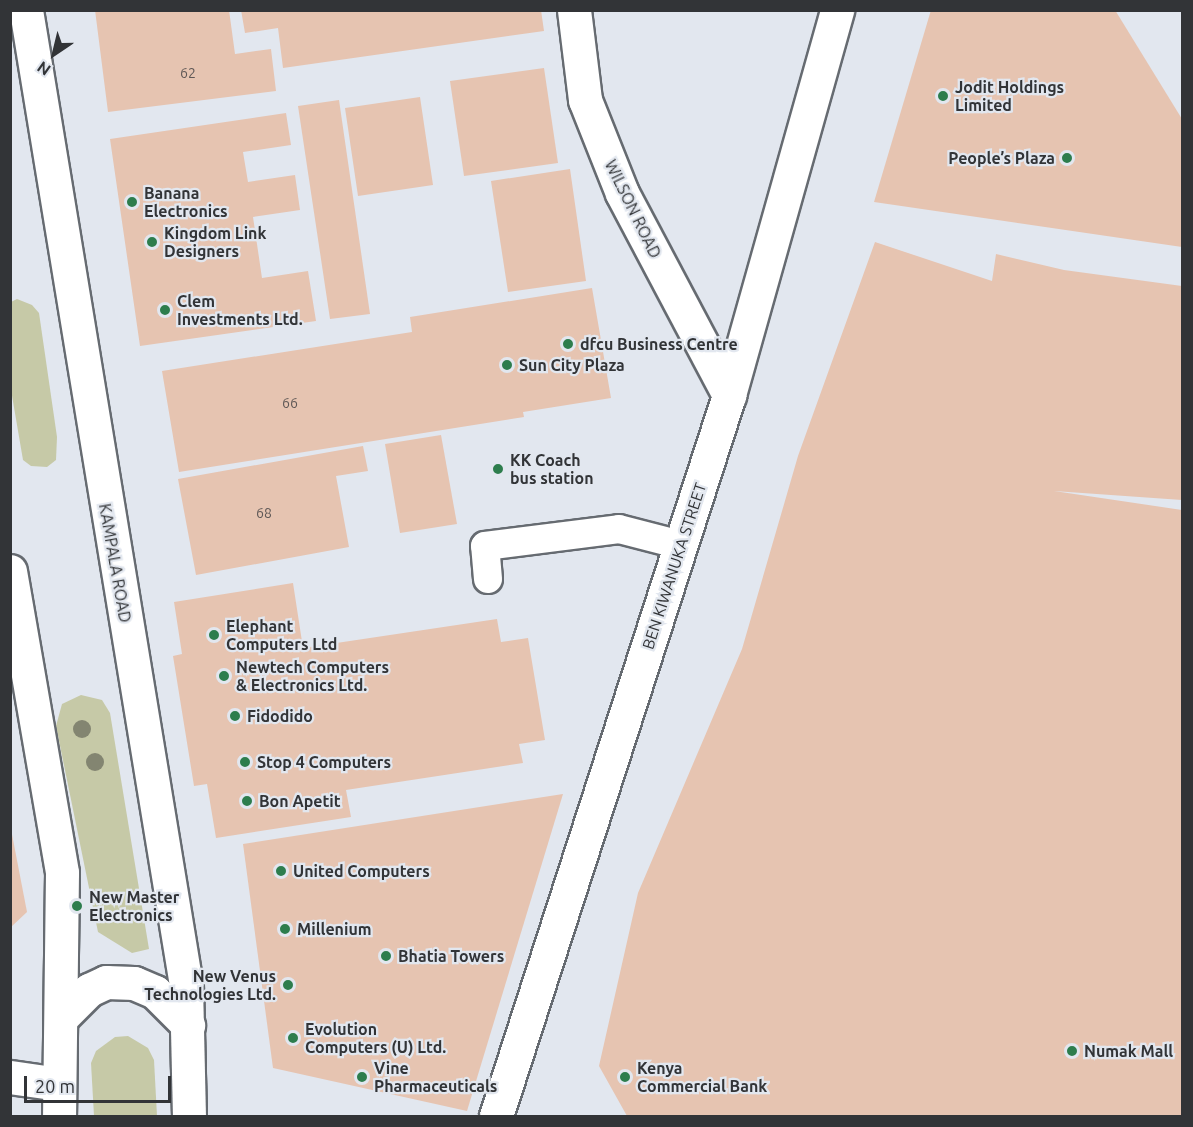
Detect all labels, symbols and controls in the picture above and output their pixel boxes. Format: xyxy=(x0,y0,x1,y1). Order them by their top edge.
north arrow xyxy=(24,24,84,84)
text: N xyxy=(34,58,54,80)
house number: 62 xyxy=(180,65,196,81)
place label: Jodit Holdings Limited xyxy=(955,77,1064,115)
marker: Jodit Holdings Limited xyxy=(936,89,950,103)
place label: People’s Plaza xyxy=(948,148,1055,168)
marker: People’s Plaza xyxy=(1060,151,1074,165)
street label: WILSON ROAD xyxy=(601,157,665,261)
place label: Banana Electronics xyxy=(144,183,228,221)
marker: Banana Electronics xyxy=(125,195,139,209)
place label: Kingdom Link Designers xyxy=(164,223,266,261)
marker: Kingdom Link Designers xyxy=(145,235,159,249)
place label: Clem Investments Ltd. xyxy=(177,291,303,329)
marker: Clem Investments Ltd. xyxy=(158,303,172,317)
place label: dfcu Business Centre xyxy=(580,334,738,354)
marker: dfcu Business Centre xyxy=(561,337,575,351)
place label: Sun City Plaza xyxy=(519,355,625,375)
marker: Sun City Plaza xyxy=(500,358,514,372)
house number: 66 xyxy=(282,395,298,411)
place label: KK Coach bus station xyxy=(510,450,594,488)
marker: KK Coach bus station xyxy=(491,462,505,476)
street label: BEN KIWANUKA STREET xyxy=(638,480,710,652)
street label: KAMPALA ROAD xyxy=(95,502,135,624)
house number: 68 xyxy=(256,505,272,521)
place label: Elephant Computers Ltd xyxy=(226,616,337,654)
marker: Elephant Computers Ltd xyxy=(207,628,221,642)
place label: Newtech Computers & Electronics Ltd. xyxy=(236,657,389,695)
marker: Newtech Computers & Electronics Ltd. xyxy=(217,669,231,683)
place label: Fidodido xyxy=(247,706,313,726)
marker: Fidodido xyxy=(228,709,242,723)
place label: Stop 4 Computers xyxy=(257,752,391,772)
marker: Stop 4 Computers xyxy=(238,755,252,769)
place label: Bon Apetit xyxy=(259,791,341,811)
marker: Bon Apetit xyxy=(240,794,254,808)
place label: United Computers xyxy=(293,861,430,881)
marker: United Computers xyxy=(274,864,288,878)
place label: New Master Electronics xyxy=(89,887,179,925)
marker: New Master Electronics xyxy=(70,899,84,913)
place label: Millenium xyxy=(297,919,372,939)
marker: Millenium xyxy=(278,922,292,936)
place label: Bhatia Towers xyxy=(398,946,504,966)
marker: Bhatia Towers xyxy=(379,949,393,963)
place label: New Venus Technologies Ltd. xyxy=(144,966,276,1004)
marker: New Venus Technologies Ltd. xyxy=(281,978,295,992)
place label: Evolution Computers (U) Ltd. xyxy=(305,1019,446,1057)
marker: Evolution Computers (U) Ltd. xyxy=(286,1031,300,1045)
place label: Numak Mall xyxy=(1084,1041,1173,1061)
marker: Numak Mall xyxy=(1065,1044,1079,1058)
place label: Vine Pharmaceuticals xyxy=(374,1058,497,1096)
place label: Kenya Commercial Bank xyxy=(637,1058,767,1096)
scale bar xyxy=(27,1064,174,1102)
marker: Vine Pharmaceuticals xyxy=(355,1070,369,1084)
marker: Kenya Commercial Bank xyxy=(618,1070,632,1084)
text: 20 m xyxy=(35,1076,75,1096)

